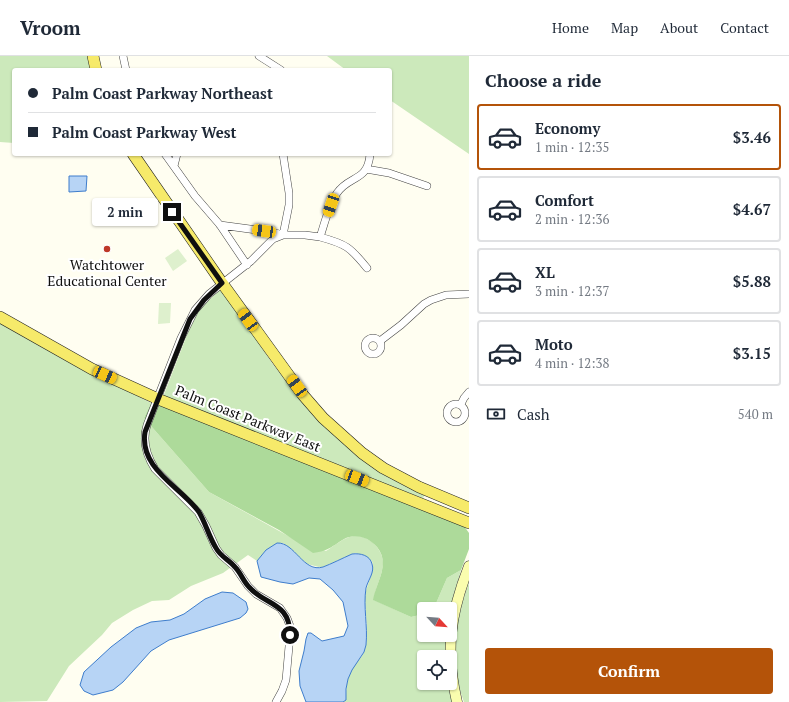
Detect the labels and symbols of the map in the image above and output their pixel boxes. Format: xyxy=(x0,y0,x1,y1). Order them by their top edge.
car xyxy=(321,192,341,218)
callout: 2 min xyxy=(92,198,158,226)
route end xyxy=(163,203,181,221)
car xyxy=(251,223,277,239)
marker: Watchtower Educational Center xyxy=(102,244,112,254)
place label: Watchtower Educational Center xyxy=(47,255,167,290)
car xyxy=(236,307,260,333)
car xyxy=(92,365,118,385)
car xyxy=(285,373,309,399)
street label: Palm Coast Parkway East xyxy=(172,380,324,456)
car xyxy=(344,468,370,488)
north arrow xyxy=(417,602,457,642)
route start xyxy=(281,626,299,644)

